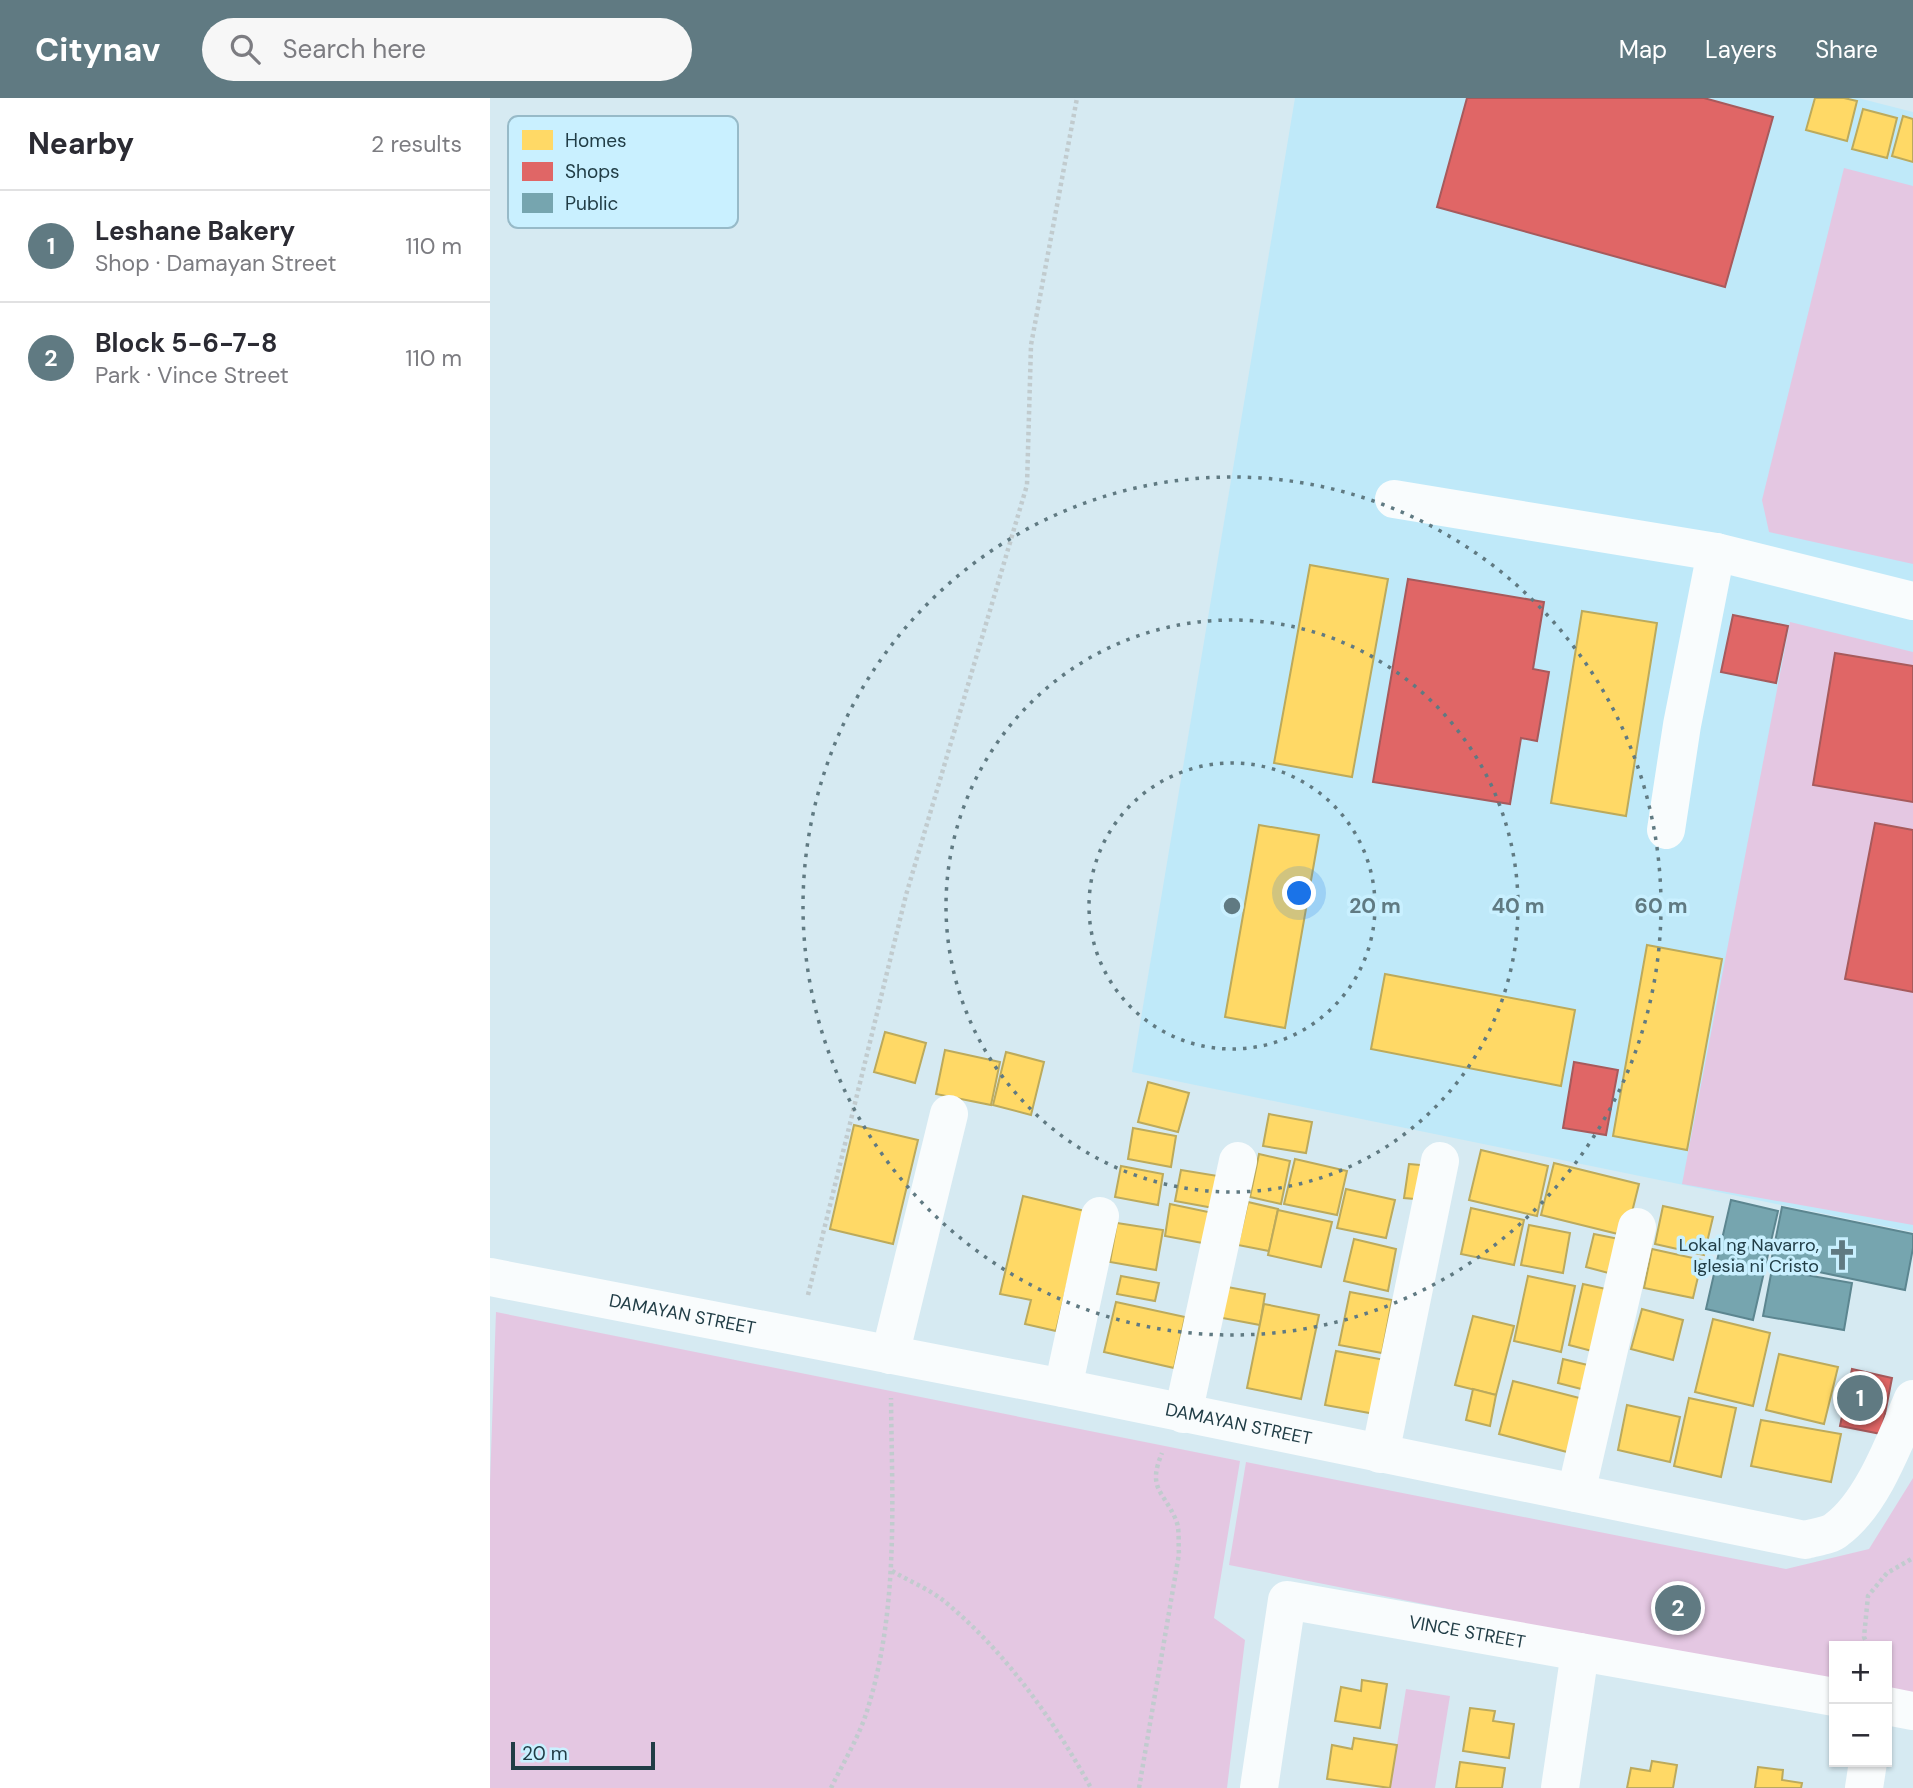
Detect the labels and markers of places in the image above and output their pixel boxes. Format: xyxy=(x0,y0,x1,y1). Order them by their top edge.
centre of rings xyxy=(1220,894,1244,918)
place label: Lokal ng Navarro, Iglesia ni Cristo xyxy=(1679,1233,1819,1278)
church icon: Lokal ng Navarro, Iglesia ni Cristo xyxy=(1825,1238,1859,1272)
pin: 1 xyxy=(1837,1372,1883,1424)
pin: 2 xyxy=(1655,1582,1701,1634)

